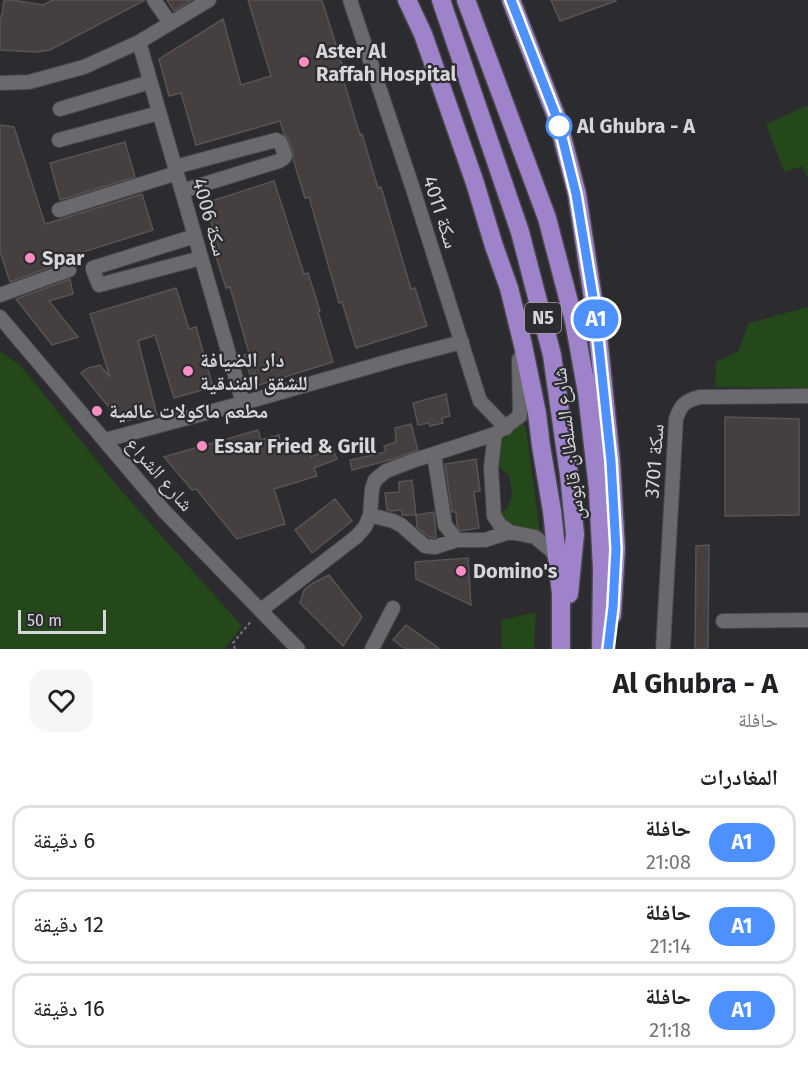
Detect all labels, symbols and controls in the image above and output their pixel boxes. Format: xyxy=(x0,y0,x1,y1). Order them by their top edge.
place label: Aster Al Raffah Hospital xyxy=(315,39,457,86)
marker: Aster Al Raffah Hospital xyxy=(297,55,311,69)
marker: Al Ghubra - A xyxy=(546,113,572,139)
place label: Al Ghubra - A xyxy=(576,114,696,138)
street label: سكة 4011 xyxy=(418,173,464,251)
street label: سكة 4006 xyxy=(187,175,233,259)
place label: Spar xyxy=(42,246,85,270)
marker: Spar xyxy=(23,251,37,265)
line badge: A1 xyxy=(569,300,623,338)
road number: N5 xyxy=(525,303,561,333)
text: A1 xyxy=(585,306,607,332)
place label: دار الضيافة للشقق الفندقية xyxy=(200,348,308,396)
marker: دار الضيافة للشقق الفندقية xyxy=(181,364,195,378)
street label: شارع السلطان قابوس xyxy=(547,366,590,522)
place label: مطعم ماكولات عالمية xyxy=(109,399,268,425)
marker: مطعم ماكولات عالمية xyxy=(90,404,104,418)
street label: سكة 3701 xyxy=(639,423,669,499)
street label: شارع الشراع xyxy=(121,432,199,517)
place label: Essar Fried & Grill xyxy=(214,434,376,458)
marker: Essar Fried & Grill xyxy=(195,439,209,453)
place label: Domino's xyxy=(473,559,558,583)
marker: Domino's xyxy=(454,564,468,578)
scale bar xyxy=(18,607,106,634)
text: 50 m xyxy=(27,611,62,630)
text: Al Ghubra - A xyxy=(613,667,778,700)
button: heart xyxy=(30,669,93,732)
text: حافلة xyxy=(738,708,778,732)
text: المغادرات xyxy=(700,764,778,791)
text: حافلة xyxy=(645,815,691,842)
text: 6 دقيقة xyxy=(33,827,95,854)
text: A1 xyxy=(731,829,753,855)
text: 21:08 xyxy=(646,850,691,874)
text: حافلة xyxy=(645,899,691,926)
text: 12 دقيقة xyxy=(33,911,104,938)
text: A1 xyxy=(731,913,753,939)
text: 21:14 xyxy=(650,934,691,958)
text: حافلة xyxy=(645,983,691,1010)
text: 16 دقيقة xyxy=(33,995,105,1022)
text: A1 xyxy=(731,997,753,1023)
text: 21:18 xyxy=(649,1018,691,1042)

